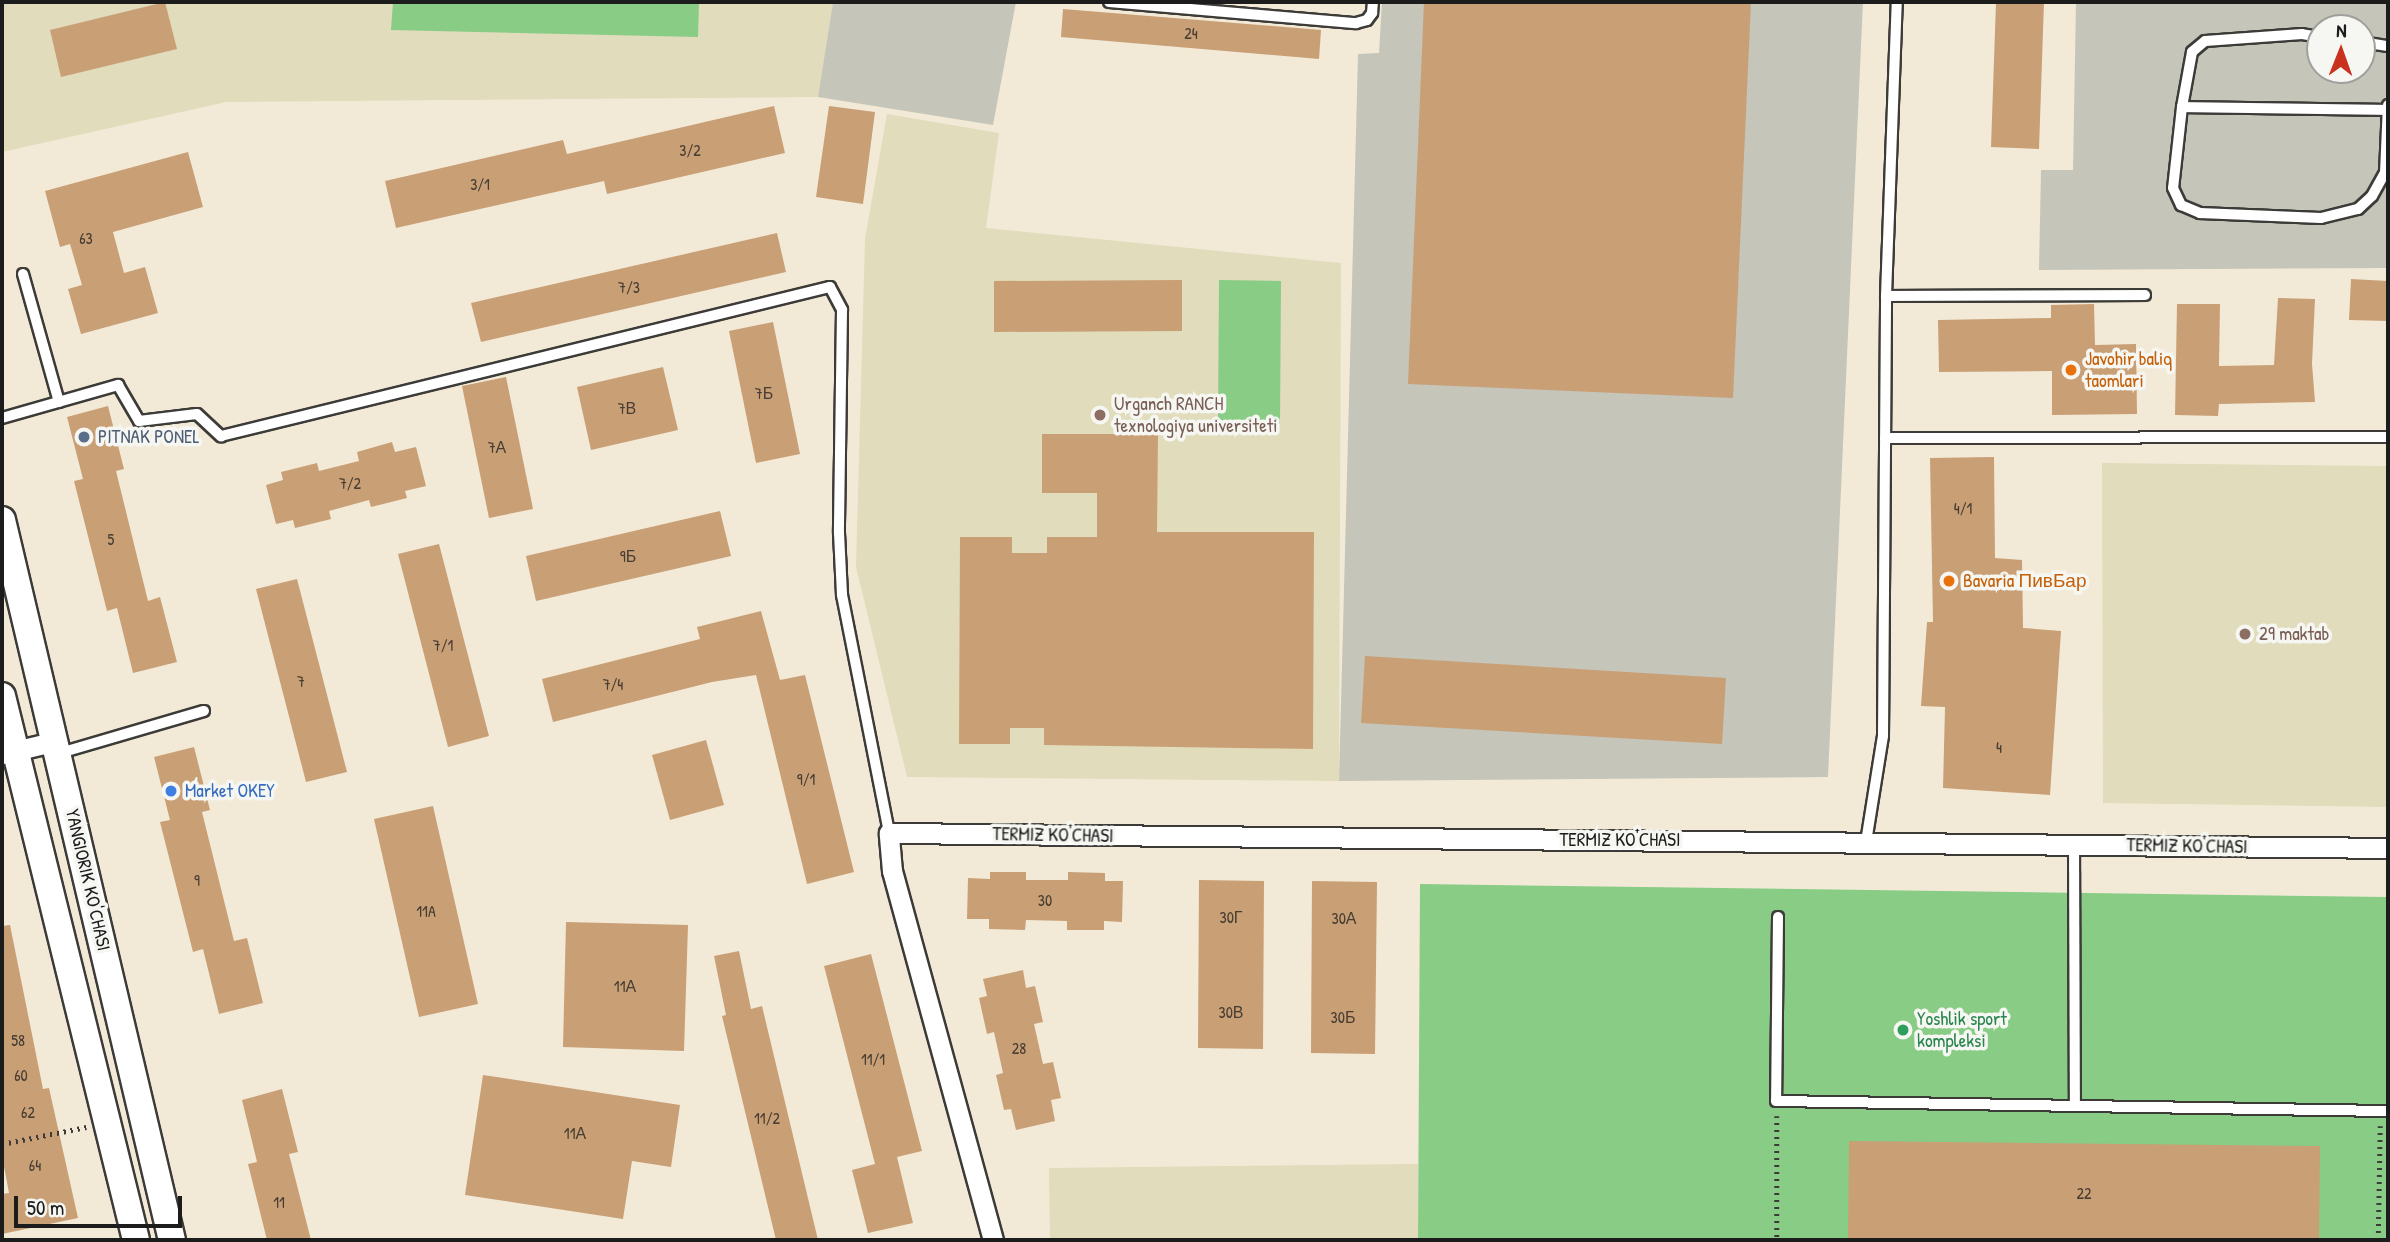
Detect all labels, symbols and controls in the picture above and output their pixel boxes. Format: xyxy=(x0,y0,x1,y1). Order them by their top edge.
north arrow xyxy=(2306,14,2376,84)
text: N xyxy=(2336,17,2347,43)
house number: 24 xyxy=(1184,23,1198,43)
house number: 3/2 xyxy=(679,140,701,160)
house number: 3/1 xyxy=(470,174,490,194)
house number: 63 xyxy=(79,228,93,248)
house number: 7/3 xyxy=(618,277,640,297)
place label: Javohir baliq taomlari xyxy=(2085,348,2172,392)
marker: Javohir baliq taomlari xyxy=(2063,362,2079,378)
house number: 7Б xyxy=(755,383,773,403)
place label: Urganch RANCH texnologiya universiteti xyxy=(1114,393,1278,437)
house number: 7В xyxy=(618,398,636,418)
marker: Urganch RANCH texnologiya universiteti xyxy=(1092,407,1108,423)
place label: PITNAK PONEL xyxy=(98,426,199,448)
marker: PITNAK PONEL xyxy=(76,429,92,445)
house number: 7А xyxy=(488,437,506,457)
house number: 7/2 xyxy=(339,473,361,493)
house number: 4/1 xyxy=(1954,498,1972,518)
house number: 5 xyxy=(108,529,114,549)
house number: 9Б xyxy=(620,546,636,566)
place label: Bavaria ПивБар xyxy=(1963,570,2086,592)
marker: Bavaria ПивБар xyxy=(1941,573,1957,589)
place label: 29 maktab xyxy=(2259,623,2329,645)
marker: 29 maktab xyxy=(2237,626,2253,642)
house number: 7/1 xyxy=(433,635,453,655)
house number: 7 xyxy=(297,671,305,691)
house number: 7/4 xyxy=(603,674,623,694)
house number: 4 xyxy=(1996,737,2002,757)
house number: 9/1 xyxy=(797,769,815,789)
place label: Market OKEY xyxy=(185,780,275,802)
marker: Market OKEY xyxy=(163,783,179,799)
street label: YANGIORIK KO'CHASI xyxy=(61,807,115,953)
street label: TERMIZ KO'CHASI xyxy=(992,823,1114,847)
street label: TERMIZ KO'CHASI xyxy=(1559,829,1681,851)
street label: TERMIZ KO'CHASI xyxy=(2126,834,2248,858)
house number: 9 xyxy=(194,870,200,890)
house number: 30 xyxy=(1038,890,1052,910)
house number: 11A xyxy=(416,901,436,921)
house number: 30Г xyxy=(1219,907,1243,927)
house number: 30А xyxy=(1331,908,1357,928)
house number: 11А xyxy=(614,976,636,996)
house number: 30В xyxy=(1218,1002,1244,1022)
house number: 30Б xyxy=(1331,1007,1355,1027)
place label: Yoshlik sport kompleksi xyxy=(1917,1008,2007,1052)
marker: Yoshlik sport kompleksi xyxy=(1895,1022,1911,1038)
house number: 58 xyxy=(11,1030,25,1050)
house number: 28 xyxy=(1012,1038,1026,1058)
house number: 11/1 xyxy=(861,1049,885,1069)
house number: 60 xyxy=(14,1065,28,1085)
house number: 62 xyxy=(21,1102,35,1122)
house number: 11/2 xyxy=(754,1108,780,1128)
house number: 11А xyxy=(564,1123,586,1143)
house number: 64 xyxy=(29,1155,41,1175)
scale bar xyxy=(18,1182,186,1226)
house number: 22 xyxy=(2077,1183,2091,1203)
house number: 11 xyxy=(273,1192,285,1212)
text: 50 m xyxy=(27,1193,64,1222)

